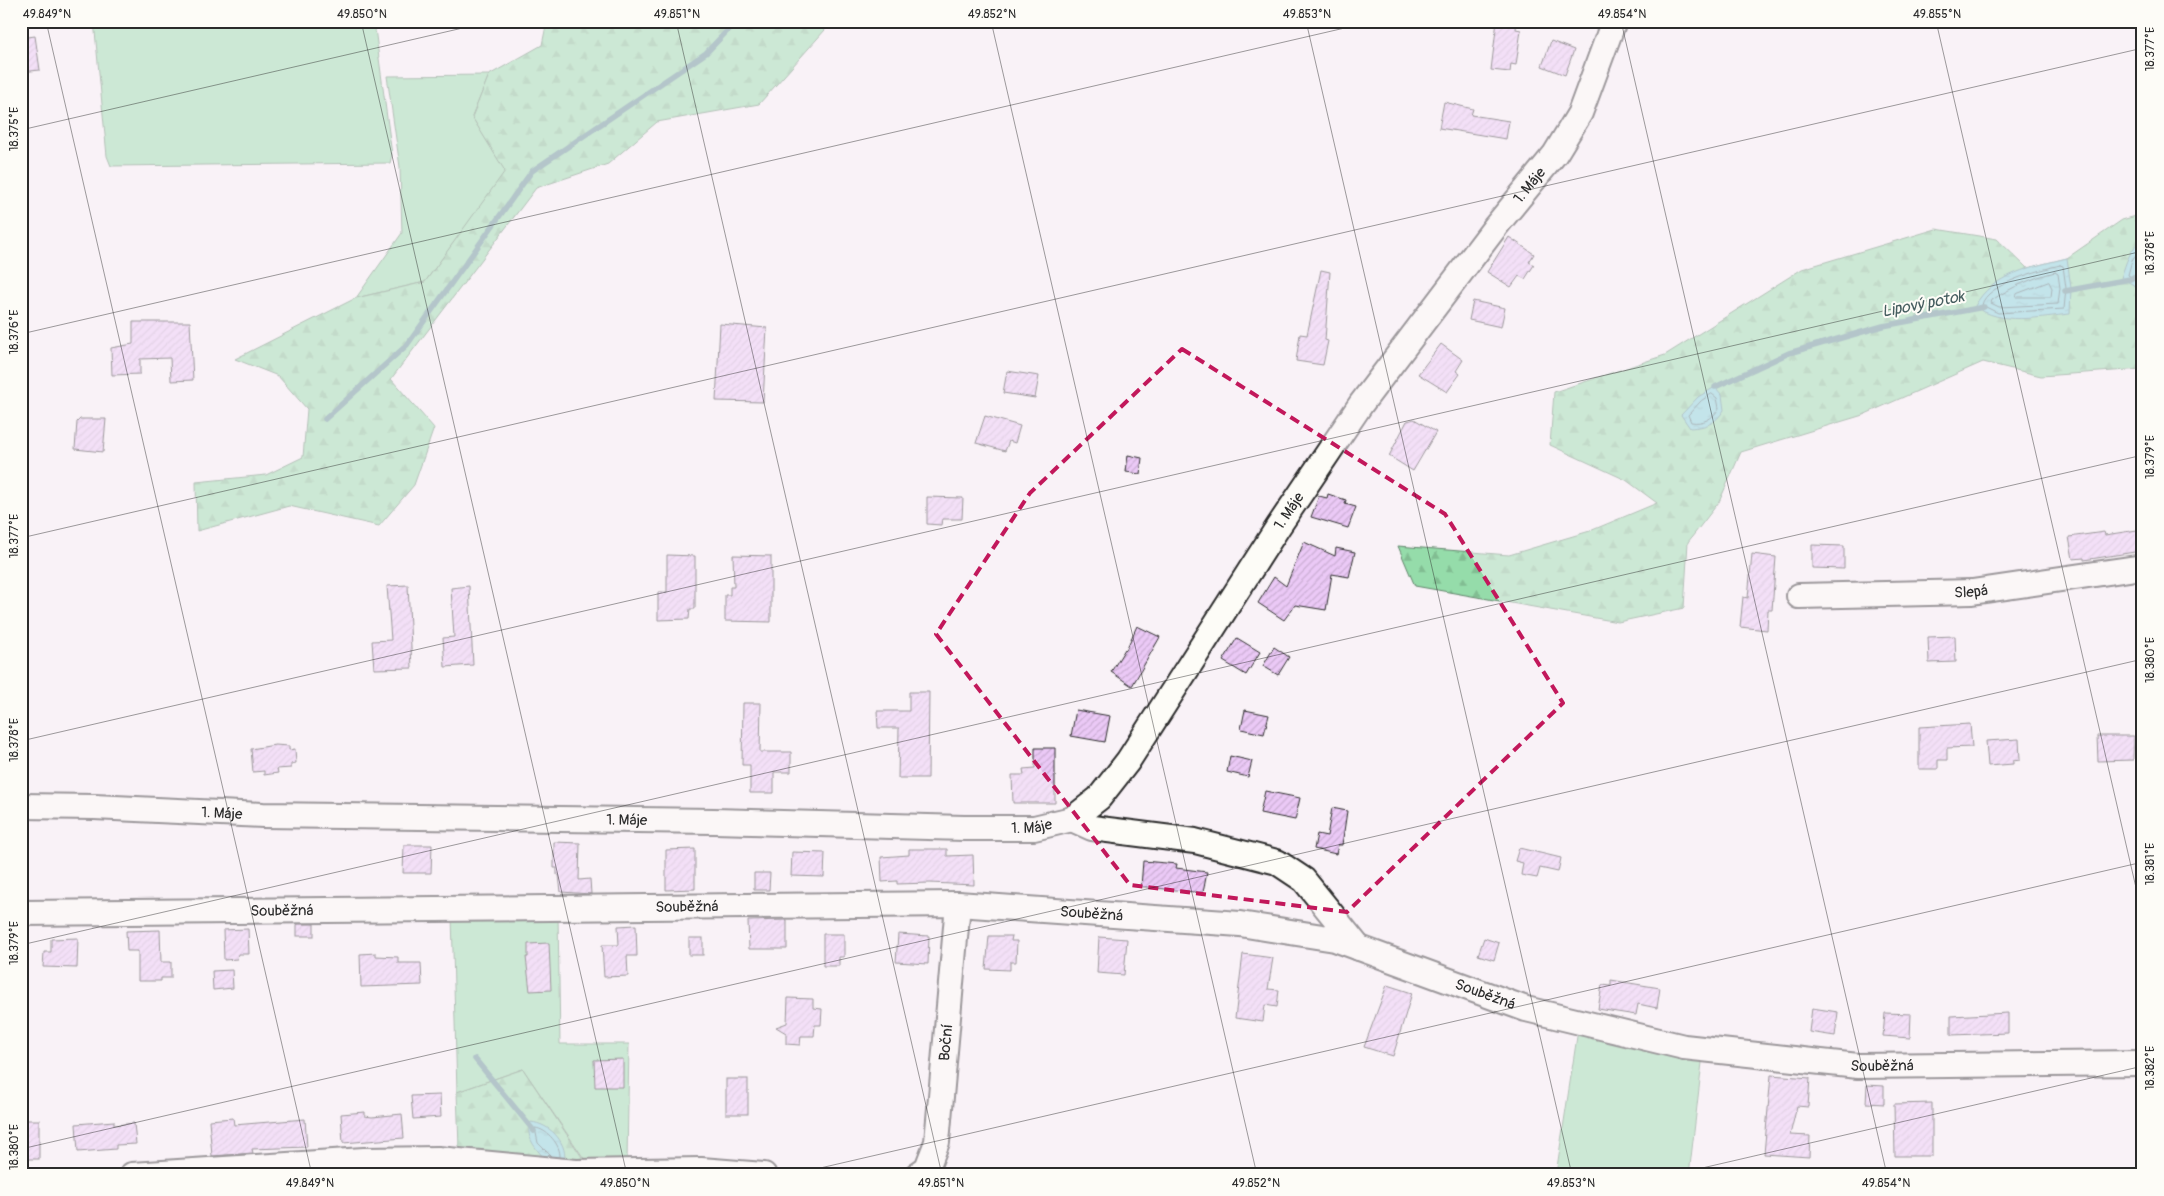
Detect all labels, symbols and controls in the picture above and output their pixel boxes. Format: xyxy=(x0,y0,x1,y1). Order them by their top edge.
text: 49.849°N xyxy=(23,7,71,22)
text: 49.850°N xyxy=(337,7,387,22)
text: 49.851°N xyxy=(654,7,700,22)
text: 49.852°N xyxy=(968,7,1016,22)
text: 49.853°N xyxy=(1283,7,1331,22)
text: 49.854°N xyxy=(1598,7,1646,22)
text: 49.855°N xyxy=(1913,7,1961,22)
text: 18.377°E xyxy=(2143,27,2158,71)
text: 18.375°E xyxy=(7,107,22,151)
street label: 1. Máje xyxy=(1509,163,1550,207)
text: 18.378°E xyxy=(2143,231,2158,275)
water label: Lipový potok xyxy=(1880,286,1967,322)
text: 18.376°E xyxy=(7,310,22,354)
text: 18.379°E xyxy=(2143,435,2158,479)
street label: 1. Máje xyxy=(1270,488,1309,533)
text: 18.377°E xyxy=(7,514,22,558)
street label: Slepá xyxy=(1954,580,1989,602)
text: 18.380°E xyxy=(2143,637,2158,683)
text: 18.378°E xyxy=(7,718,22,762)
street label: 1. Máje xyxy=(201,803,243,824)
street label: 1. Máje xyxy=(606,810,648,830)
street label: 1. Máje xyxy=(1011,814,1055,838)
text: 18.381°E xyxy=(2143,843,2158,885)
street label: Souběžná xyxy=(655,897,719,916)
street label: Souběžná xyxy=(250,901,314,920)
street label: Souběžná xyxy=(1059,902,1124,925)
text: 18.379°E xyxy=(7,921,22,965)
street label: Souběžná xyxy=(1452,974,1518,1014)
street label: Boční xyxy=(935,1023,957,1062)
text: 18.382°E xyxy=(2143,1046,2158,1090)
street label: Souběžná xyxy=(1850,1056,1914,1076)
text: 18.380°E xyxy=(7,1124,22,1170)
text: 49.849°N xyxy=(286,1176,334,1191)
text: 49.850°N xyxy=(600,1176,650,1191)
text: 49.851°N xyxy=(918,1176,964,1191)
text: 49.852°N xyxy=(1232,1176,1280,1191)
text: 49.853°N xyxy=(1547,1176,1595,1191)
text: 49.854°N xyxy=(1862,1176,1910,1191)

